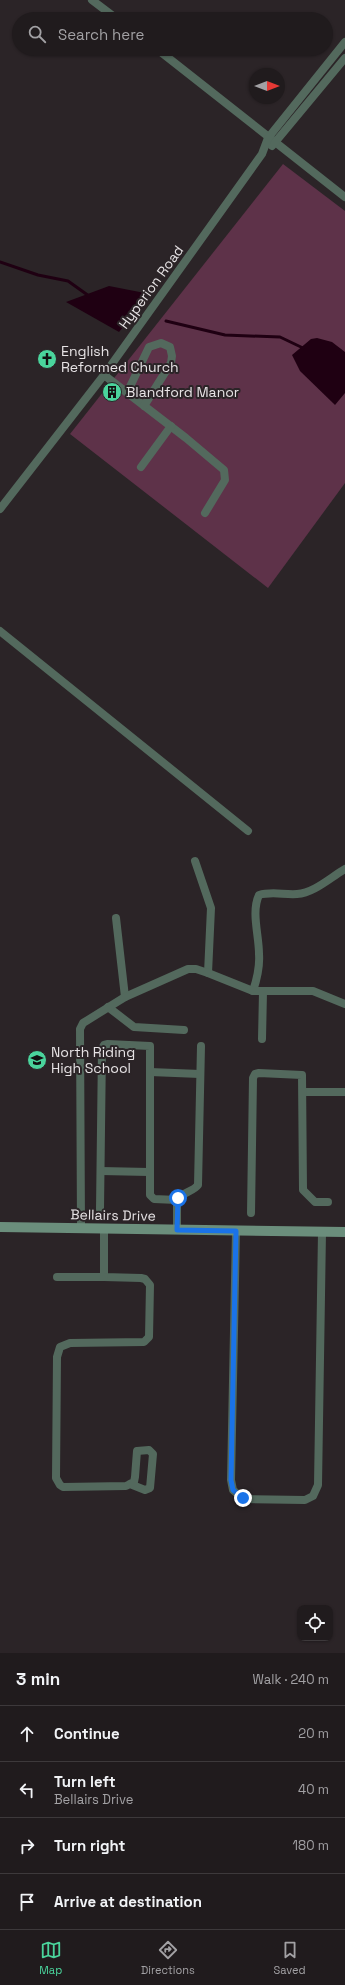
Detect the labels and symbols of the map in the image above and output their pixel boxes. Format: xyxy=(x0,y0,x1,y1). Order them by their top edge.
north arrow xyxy=(249,68,285,104)
street label: Hyperion Road xyxy=(115,242,187,332)
place label: English Reformed Church xyxy=(61,342,179,376)
church icon: English Reformed Church xyxy=(36,348,58,370)
building icon: Blandford Manor xyxy=(101,381,123,403)
place label: Blandford Manor xyxy=(126,383,239,401)
place label: North Riding High School xyxy=(51,1043,135,1077)
school or university icon: North Riding High School xyxy=(26,1049,48,1071)
route start xyxy=(169,1189,187,1207)
street label: Bellairs Drive xyxy=(70,1205,156,1225)
route end xyxy=(234,1489,252,1507)

